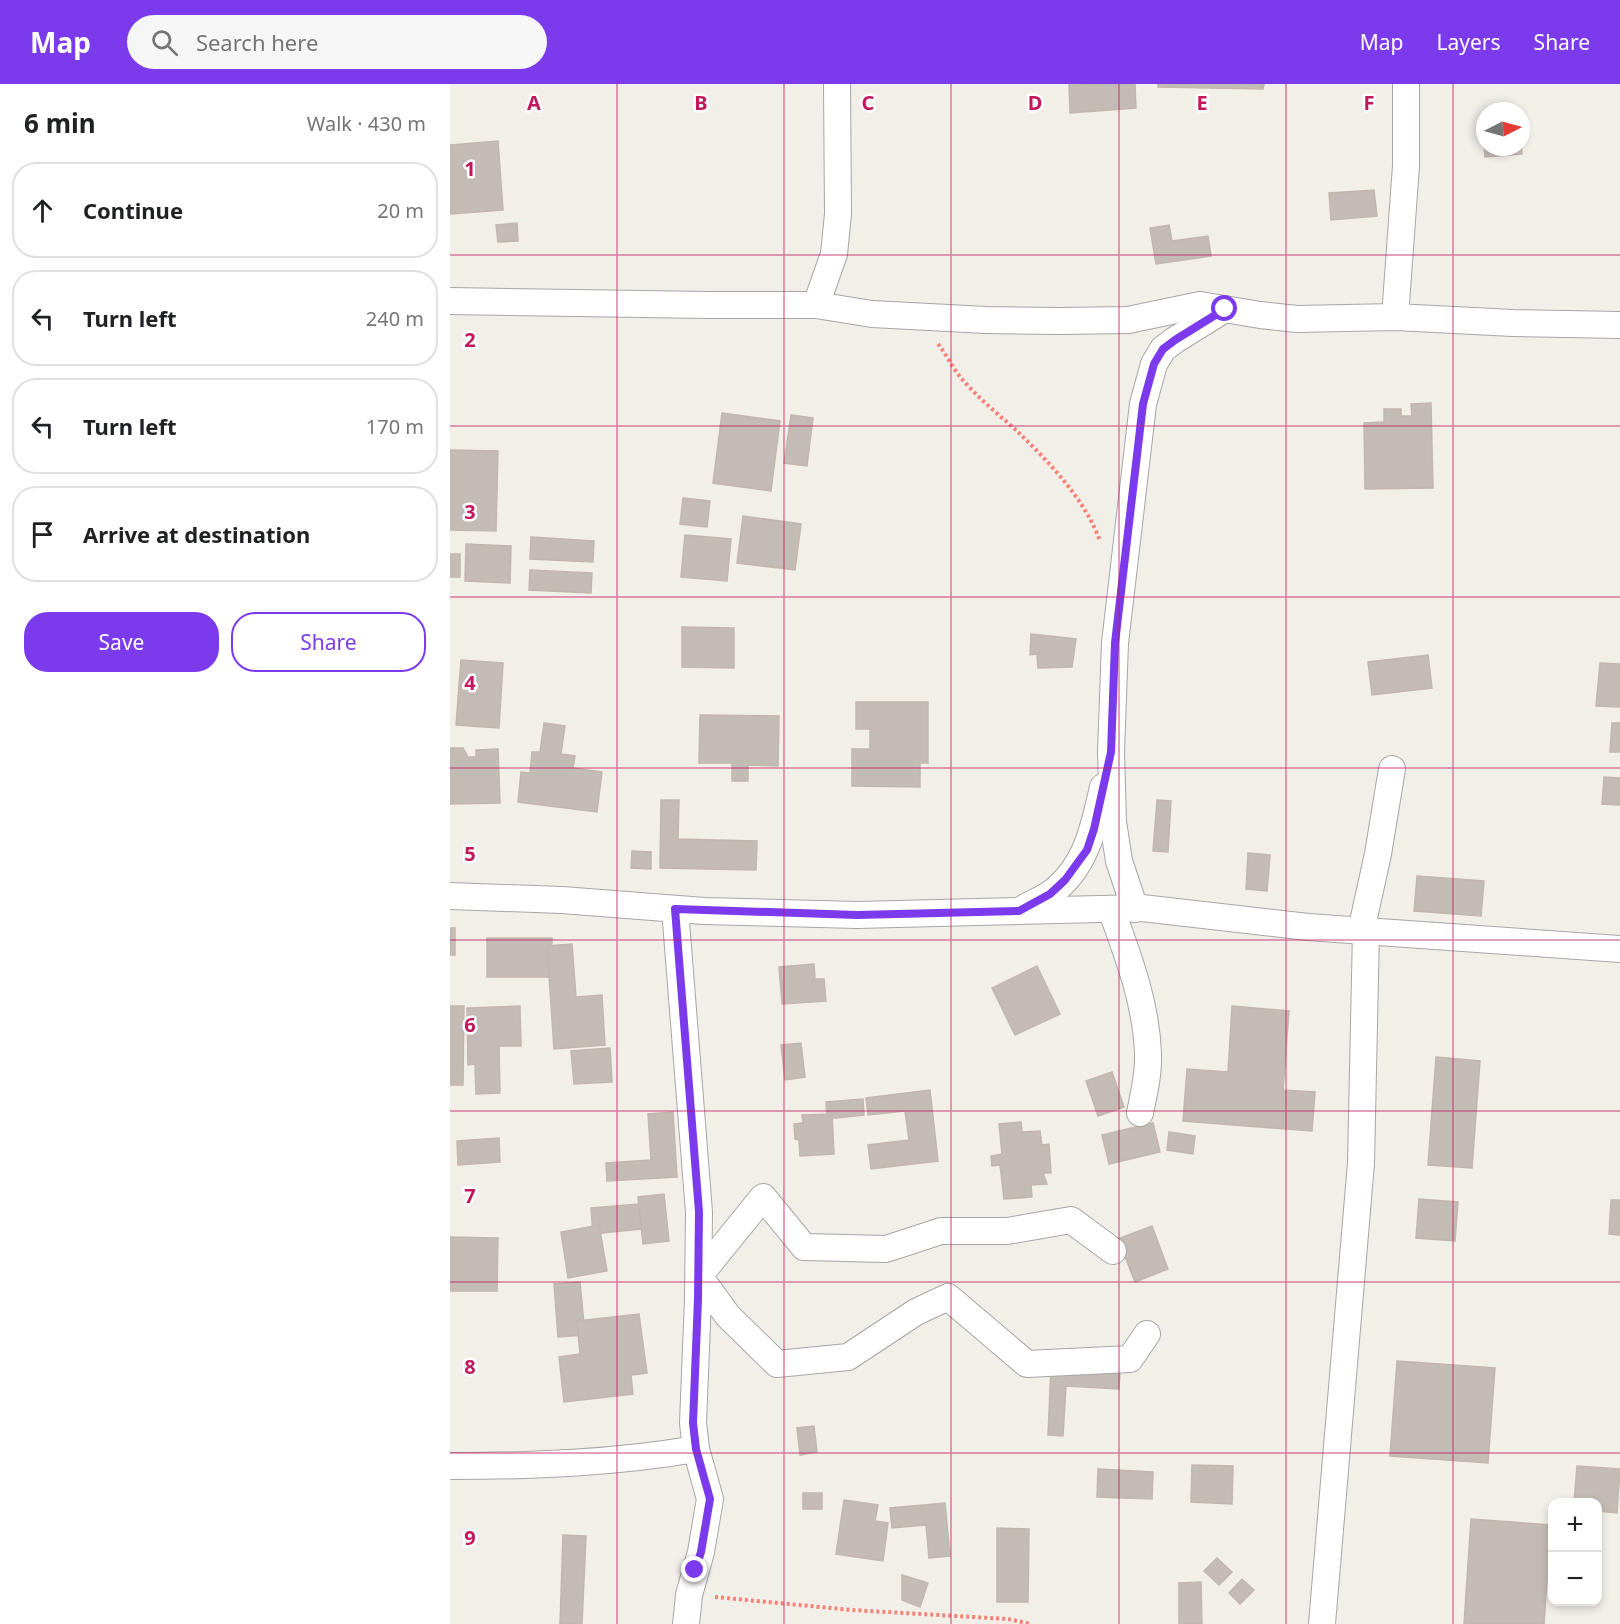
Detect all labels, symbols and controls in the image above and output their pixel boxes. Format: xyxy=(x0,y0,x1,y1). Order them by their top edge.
search box xyxy=(127,15,547,69)
text: Map xyxy=(30,23,91,61)
icon: search xyxy=(148,26,181,59)
text: Search here xyxy=(196,27,318,57)
text: Map xyxy=(1360,28,1404,56)
text: Layers xyxy=(1437,28,1501,56)
text: Share xyxy=(1534,28,1590,56)
text: A xyxy=(527,89,541,116)
text: B xyxy=(694,89,708,116)
text: C xyxy=(862,89,875,116)
text: D xyxy=(1028,89,1042,116)
text: E xyxy=(1196,89,1208,116)
text: F xyxy=(1364,89,1374,116)
north arrow xyxy=(1476,102,1530,156)
text: 6 min xyxy=(24,105,96,141)
text: Walk · 430 m xyxy=(307,110,426,137)
text: 1 xyxy=(464,155,476,182)
icon: ahead xyxy=(26,194,59,227)
text: Continue xyxy=(83,195,183,225)
text: 20 m xyxy=(377,197,424,224)
route start xyxy=(1211,295,1237,321)
icon: left xyxy=(26,302,59,335)
text: Turn left xyxy=(83,303,177,333)
text: 240 m xyxy=(366,305,424,332)
text: 2 xyxy=(464,326,476,353)
icon: left xyxy=(26,410,59,443)
text: Turn left xyxy=(83,411,177,441)
text: 170 m xyxy=(366,413,424,440)
text: 3 xyxy=(464,498,476,525)
icon: arrive xyxy=(26,518,59,551)
text: Arrive at destination xyxy=(83,519,310,549)
button: Save xyxy=(24,612,219,672)
button: Share xyxy=(231,612,426,672)
text: 4 xyxy=(464,669,476,696)
text: 5 xyxy=(464,840,476,867)
text: 6 xyxy=(464,1011,476,1038)
text: 7 xyxy=(464,1182,476,1209)
text: 8 xyxy=(464,1353,476,1380)
map controls xyxy=(1548,1498,1602,1606)
button: + xyxy=(1548,1498,1602,1552)
text: 9 xyxy=(464,1524,476,1551)
button: − xyxy=(1548,1552,1602,1606)
route end xyxy=(681,1556,707,1582)

